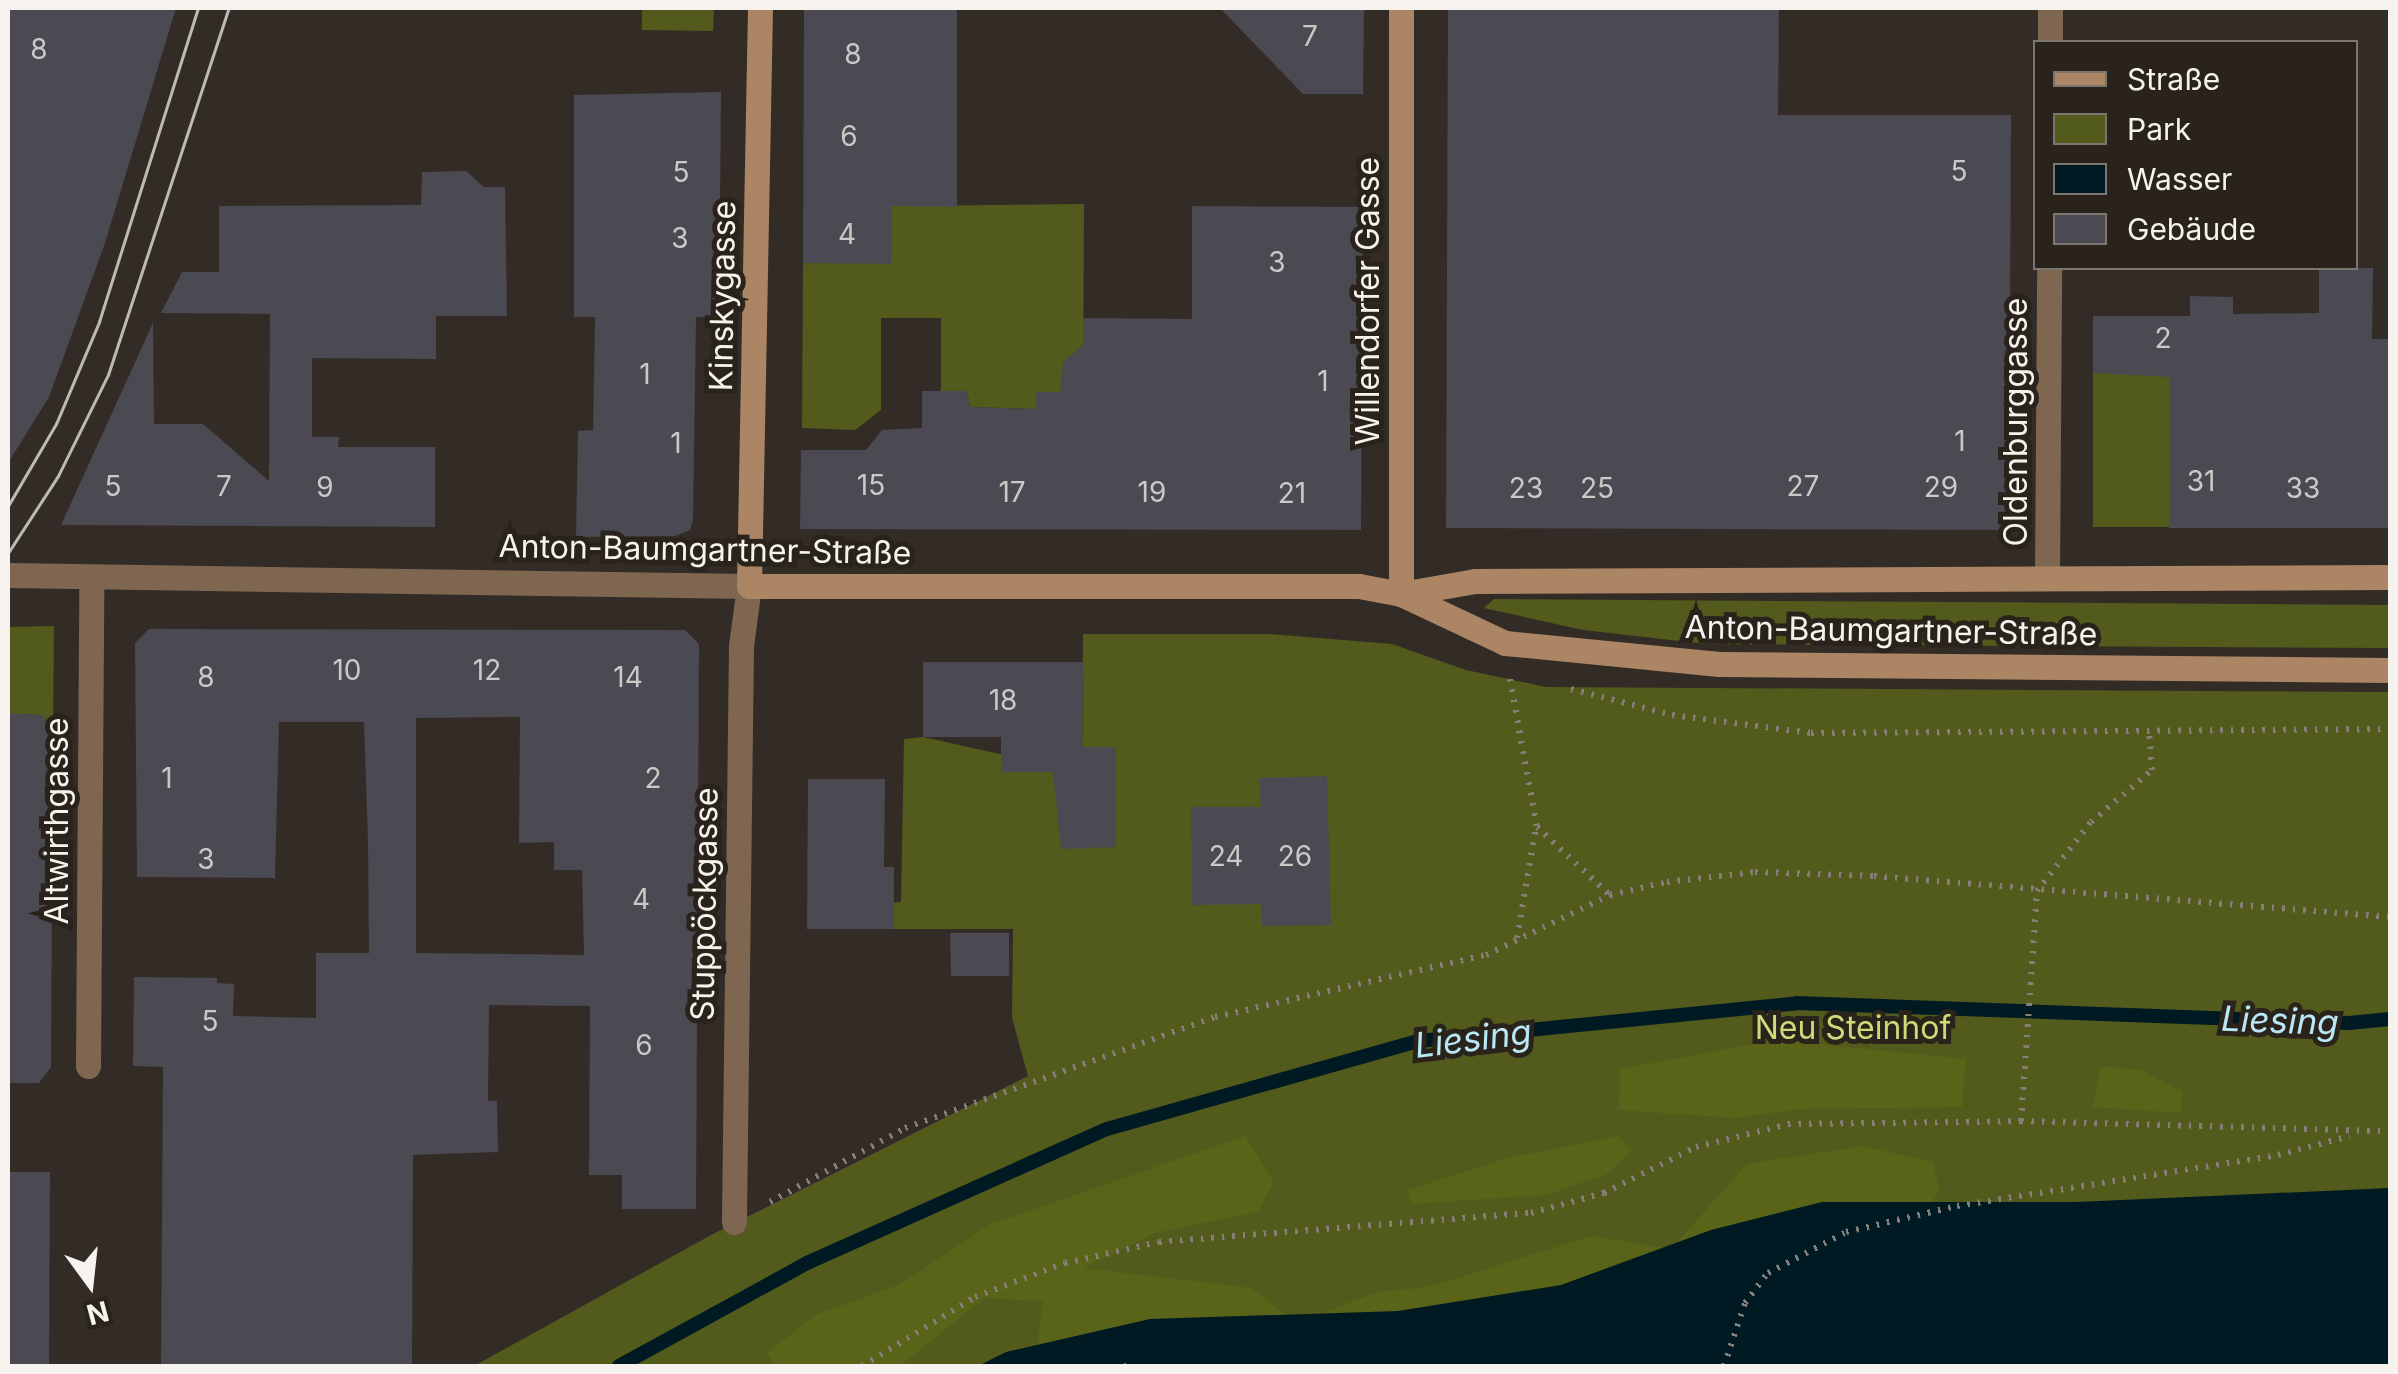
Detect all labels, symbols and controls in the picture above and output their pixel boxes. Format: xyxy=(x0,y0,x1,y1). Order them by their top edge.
house number: 7 xyxy=(1302,19,1318,53)
house number: 8 xyxy=(30,32,48,66)
house number: 8 xyxy=(844,37,862,71)
legend xyxy=(2033,40,2358,270)
text: Straße xyxy=(2127,61,2220,97)
text: Park xyxy=(2127,111,2191,147)
house number: 6 xyxy=(840,119,858,153)
house number: 5 xyxy=(1950,154,1968,188)
house number: 5 xyxy=(672,155,690,189)
street label: Willendorfer Gasse xyxy=(1349,157,1387,445)
text: Wasser xyxy=(2127,161,2232,197)
street label: Kinskygasse xyxy=(702,200,744,392)
text: Gebäude xyxy=(2127,211,2256,247)
house number: 4 xyxy=(838,217,856,251)
house number: 3 xyxy=(671,221,689,255)
house number: 3 xyxy=(1268,245,1286,279)
street label: Oldenburggasse xyxy=(1997,297,2035,547)
house number: 2 xyxy=(2154,321,2172,355)
house number: 1 xyxy=(639,357,651,391)
house number: 1 xyxy=(1317,364,1329,398)
house number: 1 xyxy=(1954,424,1966,458)
house number: 1 xyxy=(670,426,682,460)
house number: 31 xyxy=(2187,464,2215,498)
house number: 15 xyxy=(857,468,885,502)
house number: 5 xyxy=(104,469,122,503)
house number: 7 xyxy=(216,469,232,503)
house number: 27 xyxy=(1787,469,1819,503)
house number: 9 xyxy=(316,470,334,504)
house number: 29 xyxy=(1924,470,1958,504)
house number: 23 xyxy=(1509,471,1543,505)
house number: 25 xyxy=(1580,471,1614,505)
house number: 33 xyxy=(2286,471,2320,505)
house number: 17 xyxy=(998,475,1026,509)
house number: 19 xyxy=(1138,475,1166,509)
house number: 21 xyxy=(1278,476,1306,510)
street label: Anton-Baumgartner-Straße xyxy=(498,527,912,573)
street label: Anton-Baumgartner-Straße xyxy=(1684,608,2098,654)
house number: 10 xyxy=(332,653,362,687)
house number: 12 xyxy=(473,653,501,687)
house number: 8 xyxy=(197,660,215,694)
house number: 14 xyxy=(613,660,643,694)
house number: 18 xyxy=(989,683,1017,717)
street label: Altwirthgasse xyxy=(38,717,76,925)
house number: 1 xyxy=(161,761,173,795)
house number: 2 xyxy=(644,761,662,795)
street label: Stuppöckgasse xyxy=(684,787,726,1021)
house number: 24 xyxy=(1209,839,1243,873)
house number: 26 xyxy=(1278,839,1312,873)
house number: 3 xyxy=(197,842,215,876)
house number: 4 xyxy=(632,882,650,916)
water label: Liesing xyxy=(2221,997,2339,1043)
house number: 5 xyxy=(201,1004,219,1038)
park label: Neu Steinhof xyxy=(1755,1009,1951,1047)
water label: Liesing xyxy=(1412,1010,1534,1066)
house number: 6 xyxy=(635,1028,653,1062)
north arrow xyxy=(40,1234,140,1334)
text: N xyxy=(83,1294,112,1332)

